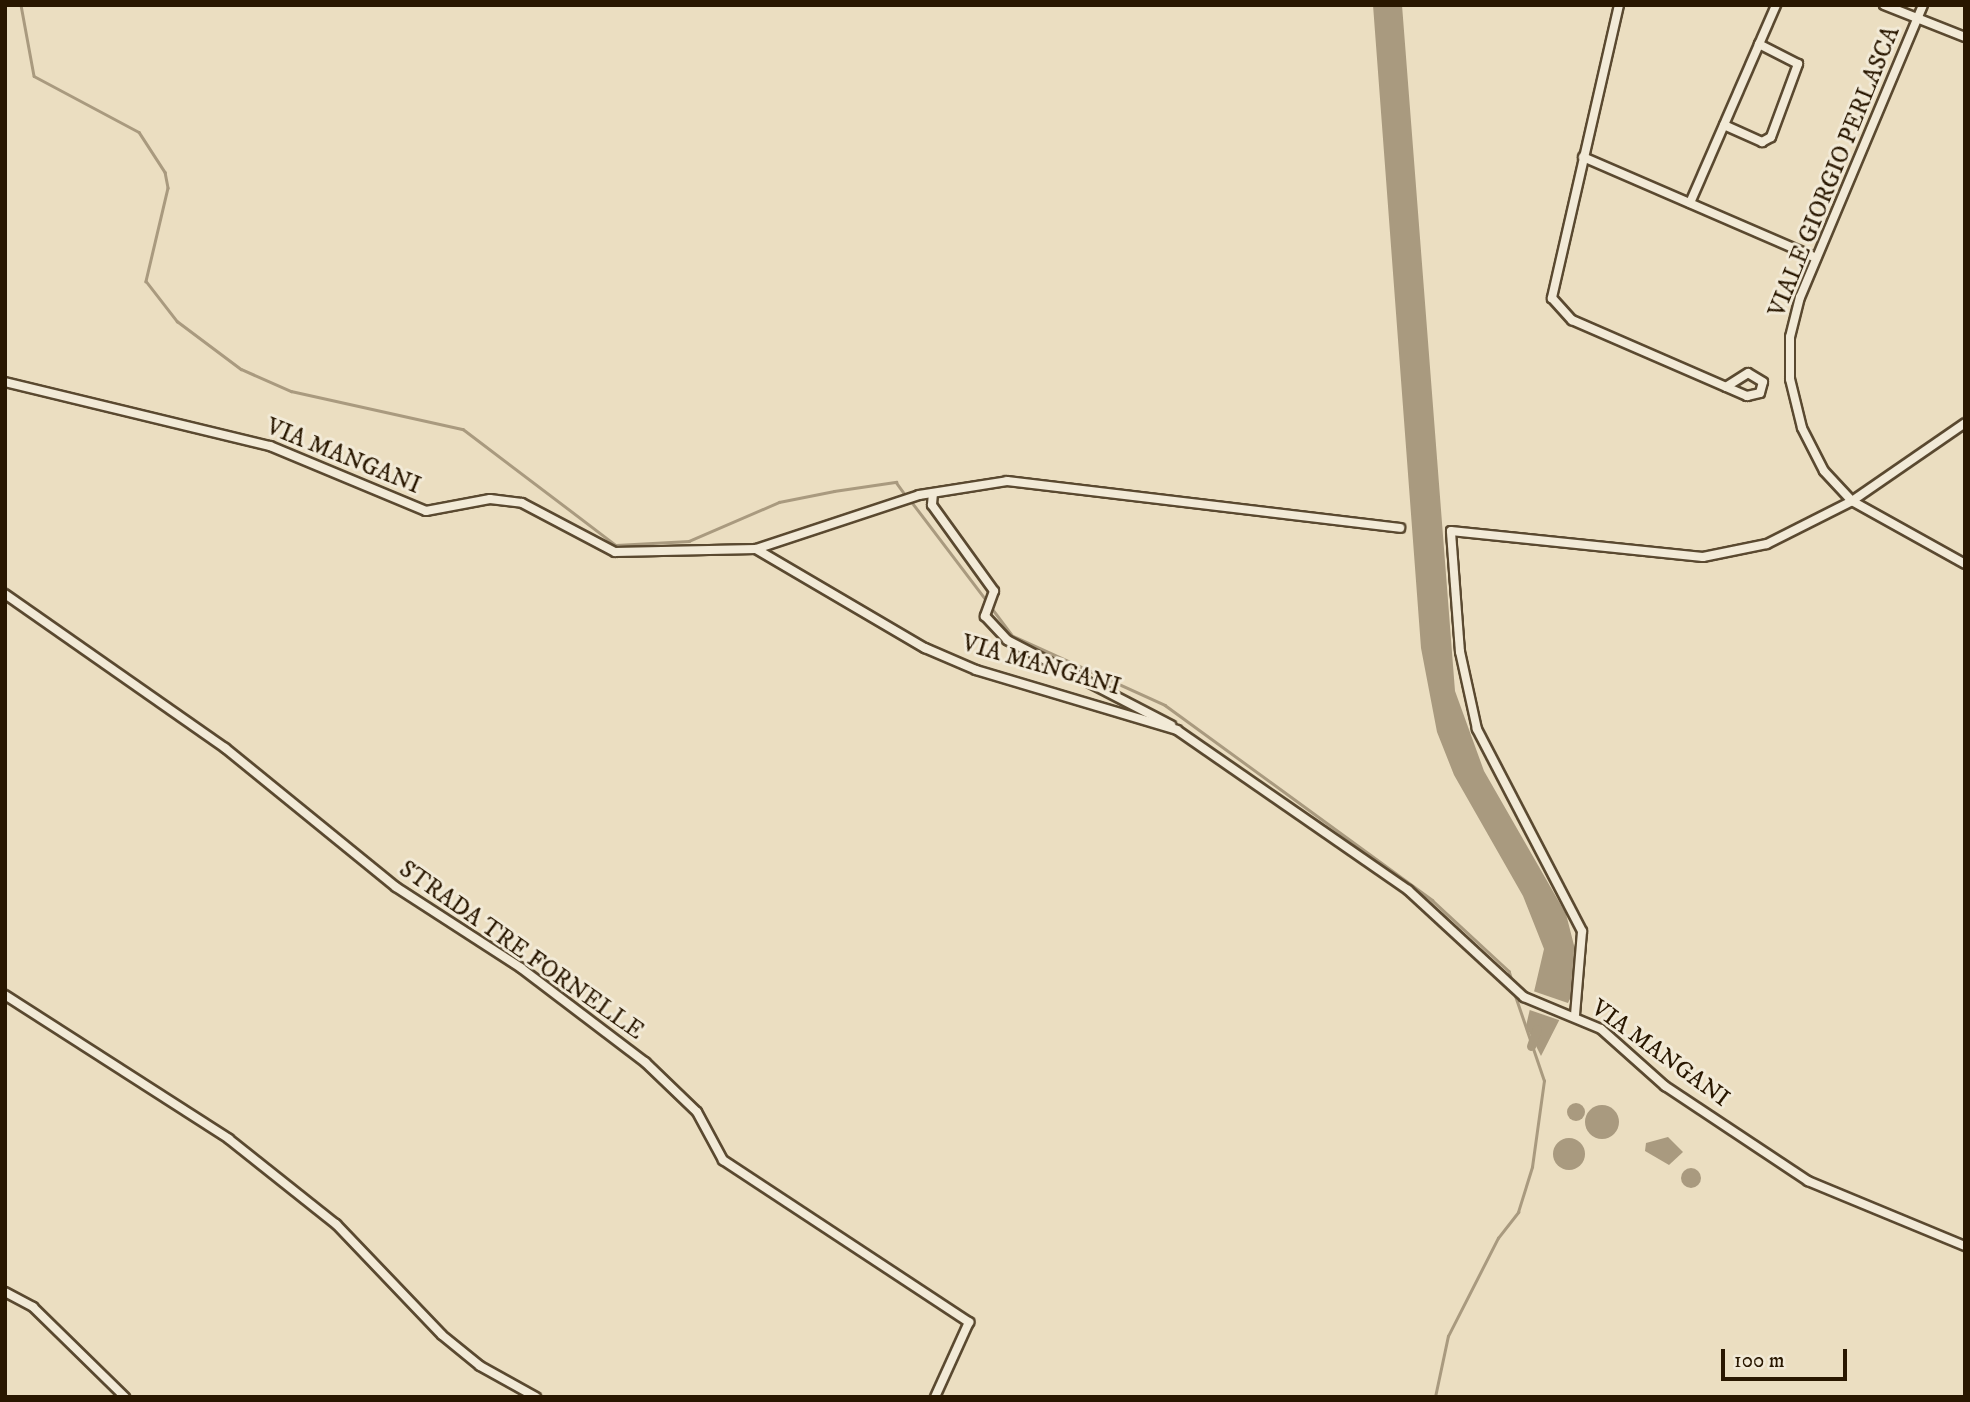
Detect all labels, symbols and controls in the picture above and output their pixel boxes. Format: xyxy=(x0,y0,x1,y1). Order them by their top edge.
street label: VIALE GIORGIO PERLASCA xyxy=(1763,22,1907,322)
street label: VIA MANGANI xyxy=(262,413,424,501)
street label: VIA MANGANI xyxy=(958,630,1124,702)
street label: STRADA TRE FORNELLE xyxy=(393,855,649,1047)
street label: VIA MANGANI xyxy=(1585,994,1735,1114)
scale bar xyxy=(1725,1336,1851,1380)
text: 100 m xyxy=(1734,1348,1785,1374)

